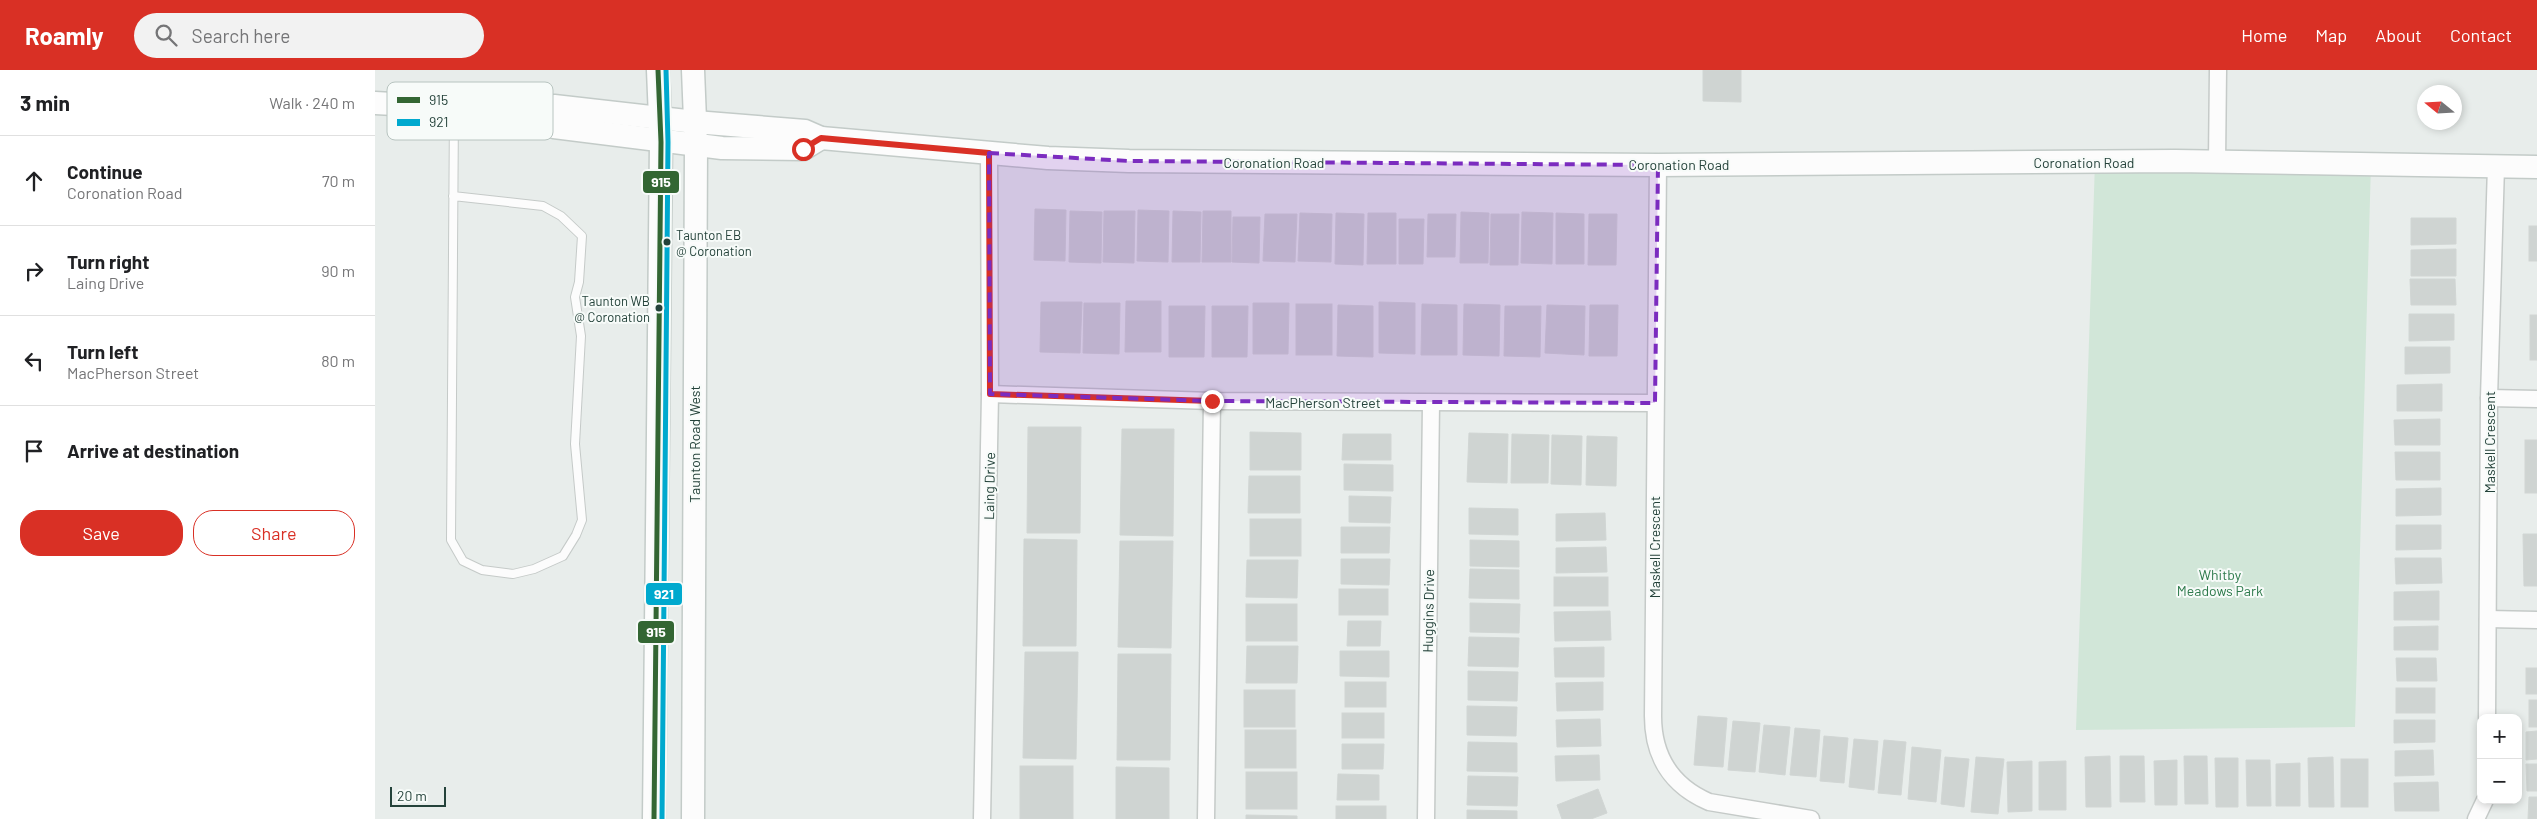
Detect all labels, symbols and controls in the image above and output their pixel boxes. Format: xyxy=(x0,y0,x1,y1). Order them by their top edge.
search box xyxy=(134,13,484,58)
text: Roamly xyxy=(25,21,104,50)
icon: search xyxy=(152,21,180,49)
text: Search here xyxy=(192,24,290,47)
text: Home xyxy=(2241,24,2287,46)
text: Map xyxy=(2315,24,2347,46)
text: About xyxy=(2375,24,2422,46)
text: Contact xyxy=(2450,24,2512,46)
legend xyxy=(387,82,553,140)
north arrow xyxy=(2417,85,2462,130)
text: 3 min xyxy=(20,90,70,115)
text: 915 xyxy=(429,91,448,108)
text: Walk · 240 m xyxy=(269,93,355,112)
text: 921 xyxy=(429,113,449,130)
route start xyxy=(792,138,815,161)
street label: Coronation Road xyxy=(1223,154,1325,171)
street label: Coronation Road xyxy=(2033,154,2135,171)
street label: Coronation Road xyxy=(1628,156,1730,173)
text: Continue xyxy=(67,160,143,183)
icon: ahead xyxy=(20,167,48,195)
line badge: 915 xyxy=(642,170,680,194)
text: 70 m xyxy=(322,171,355,190)
text: 915 xyxy=(651,173,671,190)
text: Coronation Road xyxy=(67,183,182,202)
place label: Taunton EB @ Coronation xyxy=(676,227,752,259)
marker: Taunton EB @ Coronation xyxy=(662,237,672,247)
text: Turn right xyxy=(67,250,149,273)
icon: right xyxy=(20,257,48,285)
text: 90 m xyxy=(321,261,355,280)
text: Laing Drive xyxy=(67,273,144,292)
place label: Taunton WB @ Coronation xyxy=(574,293,650,325)
marker: Taunton WB @ Coronation xyxy=(654,303,664,313)
text: Turn left xyxy=(67,340,138,363)
icon: left xyxy=(20,347,48,375)
text: 80 m xyxy=(321,351,355,370)
text: MacPherson Street xyxy=(67,363,199,382)
street label: Taunton Road West xyxy=(686,385,703,503)
route end xyxy=(1201,390,1224,413)
street label: Maskell Crescent xyxy=(2481,391,2498,493)
street label: MacPherson Street xyxy=(1265,394,1381,411)
icon: arrive xyxy=(20,437,48,465)
text: Arrive at destination xyxy=(67,439,239,462)
street label: Laing Drive xyxy=(980,452,998,520)
street label: Maskell Crescent xyxy=(1646,496,1663,598)
button: Save xyxy=(20,510,183,556)
button: Share xyxy=(193,510,355,556)
park label: Whitby Meadows Park xyxy=(2177,566,2263,599)
street label: Huggins Drive xyxy=(1419,569,1437,653)
line badge: 921 xyxy=(645,582,683,606)
text: 921 xyxy=(654,585,674,602)
line badge: 915 xyxy=(637,620,675,644)
text: 915 xyxy=(646,623,666,640)
map controls xyxy=(2477,714,2522,804)
button: + xyxy=(2477,714,2522,759)
button: − xyxy=(2477,759,2522,804)
scale bar xyxy=(390,784,446,807)
text: 20 m xyxy=(397,787,427,804)

